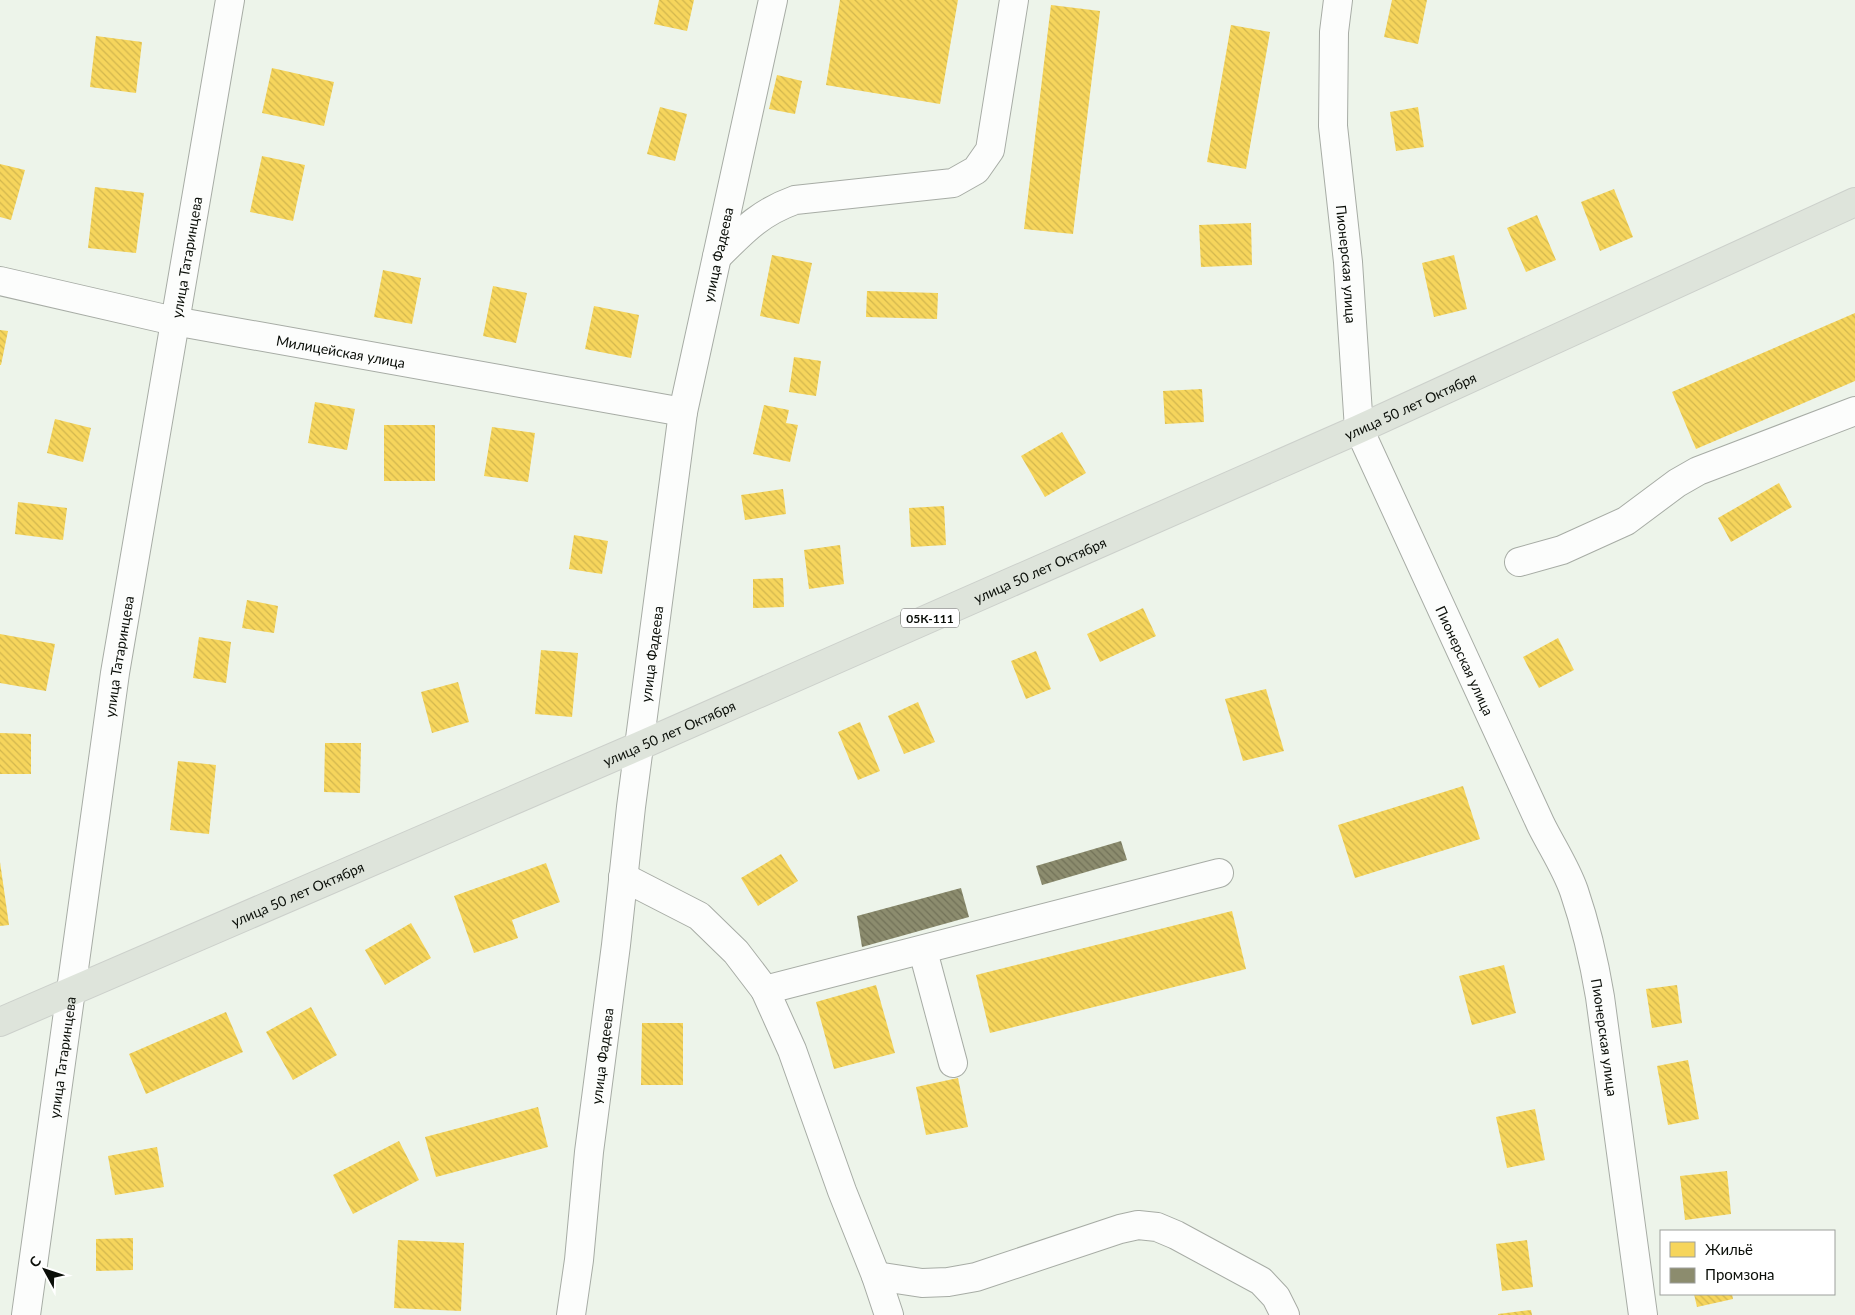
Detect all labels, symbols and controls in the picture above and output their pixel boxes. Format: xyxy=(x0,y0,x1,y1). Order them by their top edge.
street label: улица Татаринцева xyxy=(167,195,205,319)
street label: Пионерская улица xyxy=(1333,204,1361,324)
street label: улица Фадеева xyxy=(699,206,736,304)
street label: Милицейская улица xyxy=(275,331,407,371)
street label: улица 50 лет Октября xyxy=(1342,368,1479,443)
street label: улица 50 лет Октября xyxy=(971,533,1109,606)
street label: улица Татаринцева xyxy=(100,594,137,718)
street label: Пионерская улица xyxy=(1433,603,1498,718)
street label: улица Фадеева xyxy=(636,605,666,703)
road number: 05К-111 xyxy=(901,608,959,628)
street label: улица 50 лет Октября xyxy=(600,696,738,769)
street label: улица 50 лет Октября xyxy=(229,857,366,930)
street label: Пионерская улица xyxy=(1588,977,1622,1097)
street label: улица Татаринцева xyxy=(45,995,79,1119)
street label: улица Фадеева xyxy=(587,1007,616,1105)
legend xyxy=(1660,1230,1835,1295)
text: Жильё xyxy=(1705,1240,1753,1258)
north arrow xyxy=(20,1245,70,1295)
text: С xyxy=(25,1252,45,1270)
text: Промзона xyxy=(1705,1265,1775,1283)

